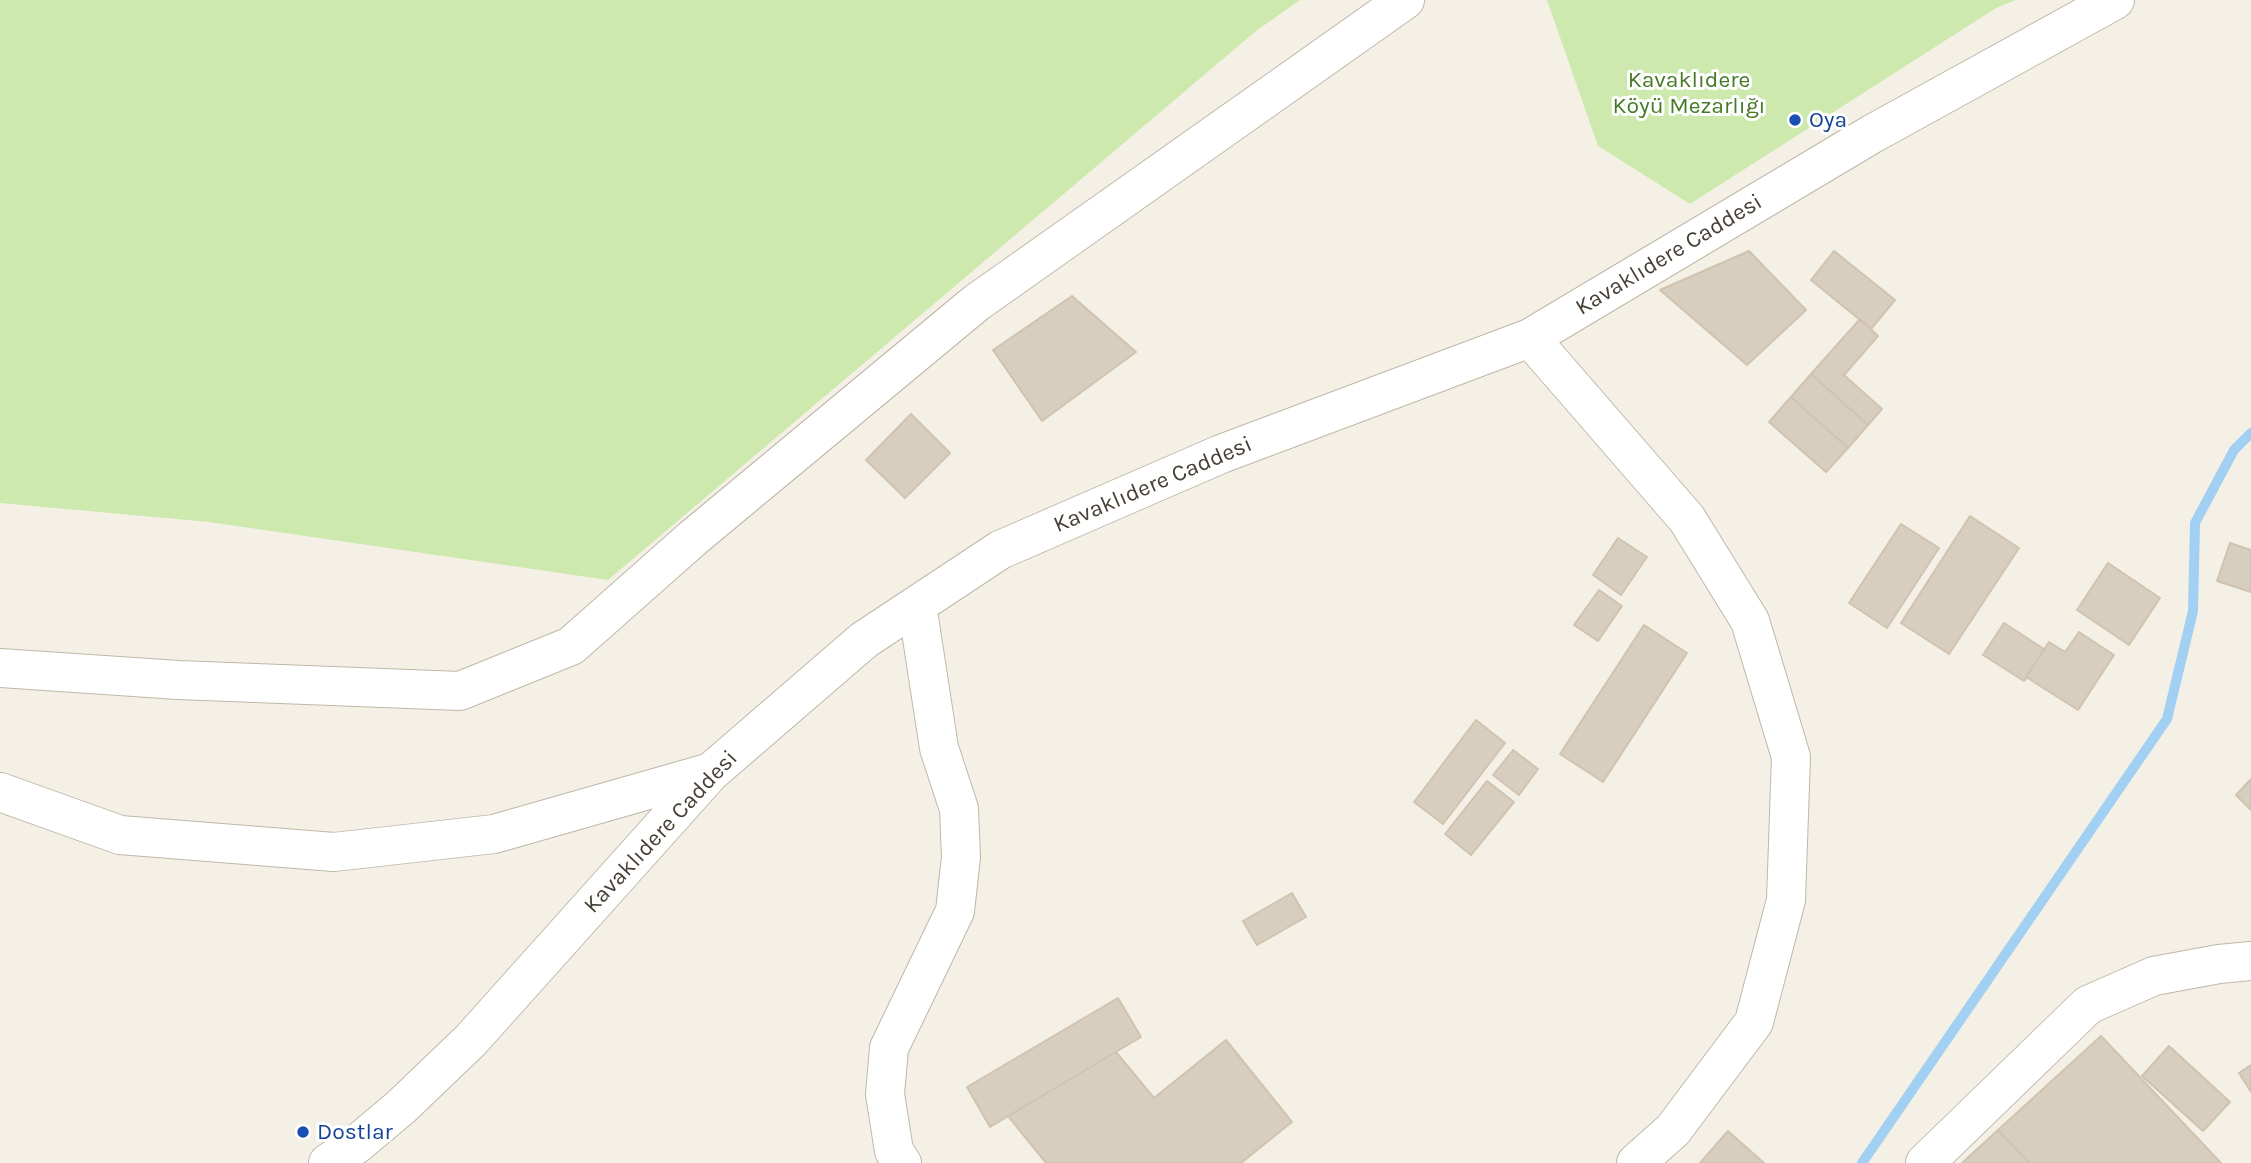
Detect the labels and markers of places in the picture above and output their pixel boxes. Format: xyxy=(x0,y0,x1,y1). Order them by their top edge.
place label: Oya xyxy=(1809,106,1847,134)
marker: Oya xyxy=(1787,112,1803,128)
place label: Dostlar xyxy=(317,1118,393,1146)
marker: Dostlar xyxy=(295,1124,311,1140)

